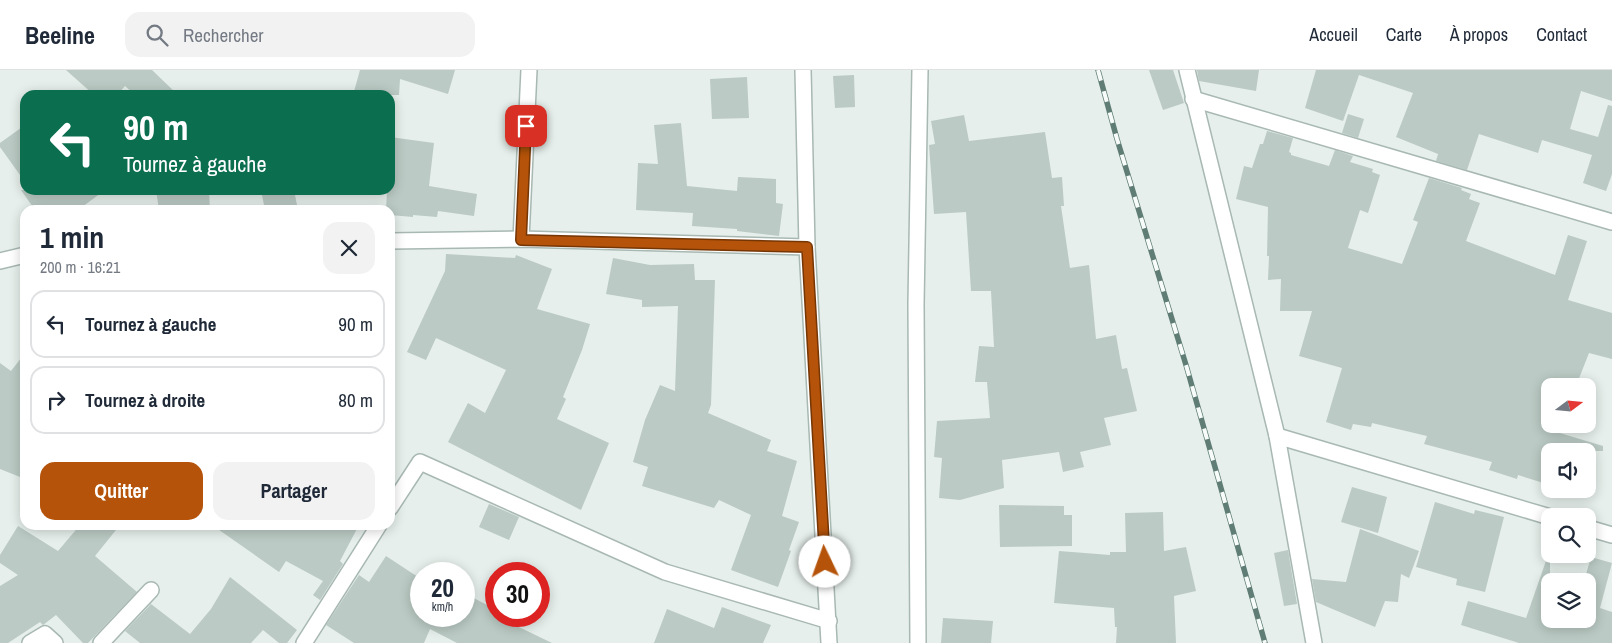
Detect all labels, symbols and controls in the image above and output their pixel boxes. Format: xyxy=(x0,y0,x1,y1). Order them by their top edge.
search box xyxy=(125,12,475,57)
text: Beeline xyxy=(25,19,95,51)
icon: search xyxy=(143,21,171,49)
text: Rechercher xyxy=(183,22,264,48)
text: Accueil xyxy=(1309,22,1358,47)
text: Carte xyxy=(1386,22,1422,47)
text: À propos xyxy=(1450,22,1508,47)
text: Contact xyxy=(1536,22,1587,47)
text: 90 m xyxy=(123,104,188,151)
pin xyxy=(505,105,547,147)
icon: left xyxy=(40,110,105,175)
icon: arrive xyxy=(512,112,540,140)
text: Tournez à gauche xyxy=(123,149,266,179)
text: 1 min xyxy=(40,217,104,257)
button: close xyxy=(323,222,375,274)
text: 200 m · 16:21 xyxy=(40,256,120,278)
icon: left xyxy=(42,310,70,338)
text: Tournez à gauche xyxy=(85,311,216,337)
text: 90 m xyxy=(338,311,373,337)
north arrow xyxy=(1541,378,1596,432)
map controls xyxy=(1541,378,1596,628)
icon: right xyxy=(42,386,70,414)
text: Tournez à droite xyxy=(85,387,205,413)
text: 80 m xyxy=(338,387,373,413)
button: sound xyxy=(1541,443,1596,498)
button: Quitter xyxy=(40,462,203,520)
button: Partager xyxy=(213,462,375,520)
button: search xyxy=(1541,508,1596,563)
position arrow xyxy=(798,535,850,587)
speed limit sign: 30 xyxy=(485,562,550,627)
text: 20 xyxy=(431,571,454,605)
button: layers xyxy=(1541,573,1596,628)
text: km/h xyxy=(432,599,453,615)

